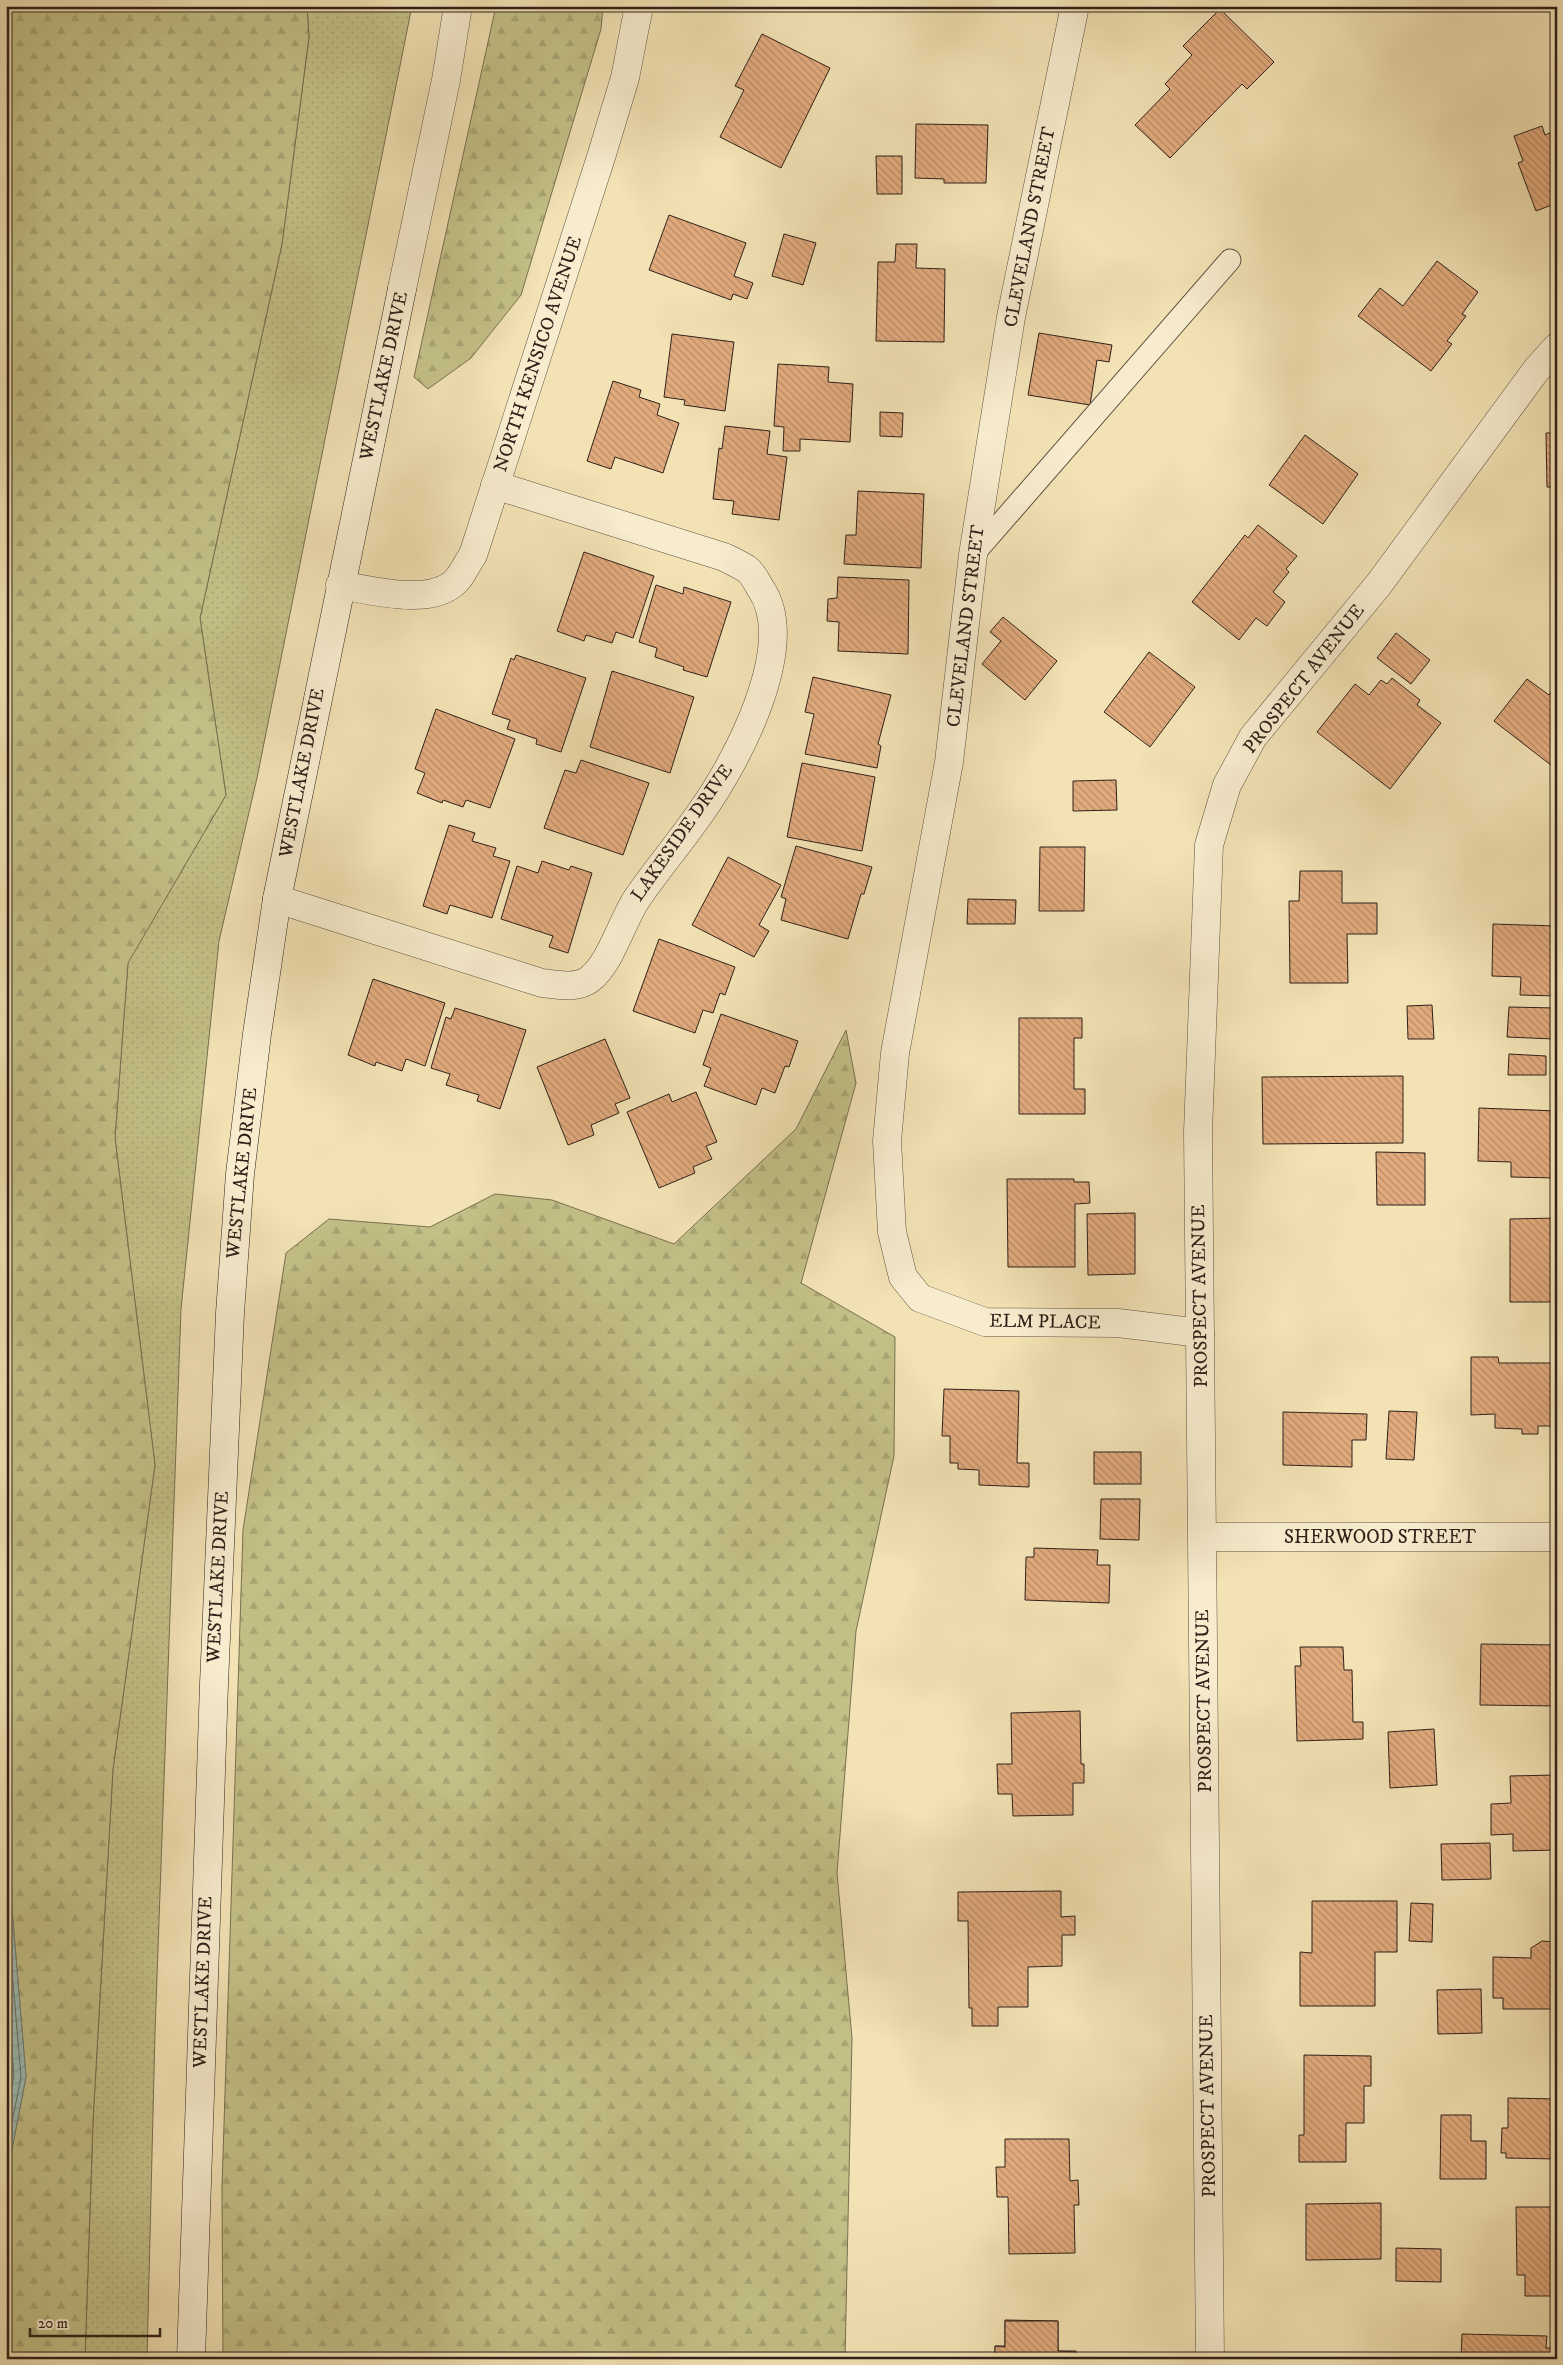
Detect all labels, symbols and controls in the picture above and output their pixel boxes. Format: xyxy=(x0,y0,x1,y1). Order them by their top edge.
street label: CLEVELAND STREET xyxy=(999,124,1061,329)
street label: NORTH KENSICO AVENUE xyxy=(489,233,587,475)
street label: WESTLAKE DRIVE xyxy=(355,289,413,464)
street label: CLEVELAND STREET xyxy=(942,523,990,728)
street label: PROSPECT AVENUE xyxy=(1238,600,1370,758)
street label: WESTLAKE DRIVE xyxy=(274,686,330,861)
street label: LAKESIDE DRIVE xyxy=(626,760,738,906)
street label: WESTLAKE DRIVE xyxy=(221,1086,262,1261)
street label: PROSPECT AVENUE xyxy=(1187,1204,1213,1388)
street label: ELM PLACE xyxy=(989,1310,1101,1334)
street label: WESTLAKE DRIVE xyxy=(202,1490,234,1665)
street label: SHERWOOD STREET xyxy=(1284,1526,1477,1549)
street label: PROSPECT AVENUE xyxy=(1191,1609,1217,1793)
street label: WESTLAKE DRIVE xyxy=(188,1896,217,2069)
street label: PROSPECT AVENUE xyxy=(1195,2014,1221,2198)
scale bar xyxy=(30,2305,160,2337)
text: 20 m xyxy=(38,2314,68,2333)

